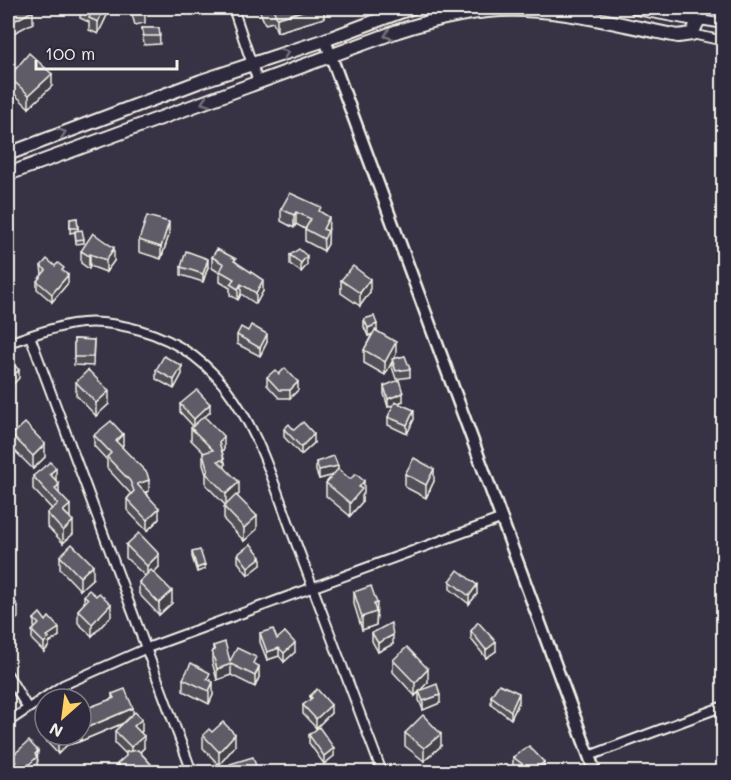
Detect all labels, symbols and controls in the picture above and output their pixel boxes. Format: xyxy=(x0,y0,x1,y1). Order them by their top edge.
one-way arrow xyxy=(383,28,394,40)
scale bar xyxy=(36,33,177,71)
text: 100 m xyxy=(45,41,95,65)
one-way arrow xyxy=(279,48,290,61)
one-way arrow xyxy=(200,95,210,108)
one-way arrow xyxy=(56,128,67,141)
north arrow xyxy=(33,687,93,747)
text: N xyxy=(45,719,66,743)

